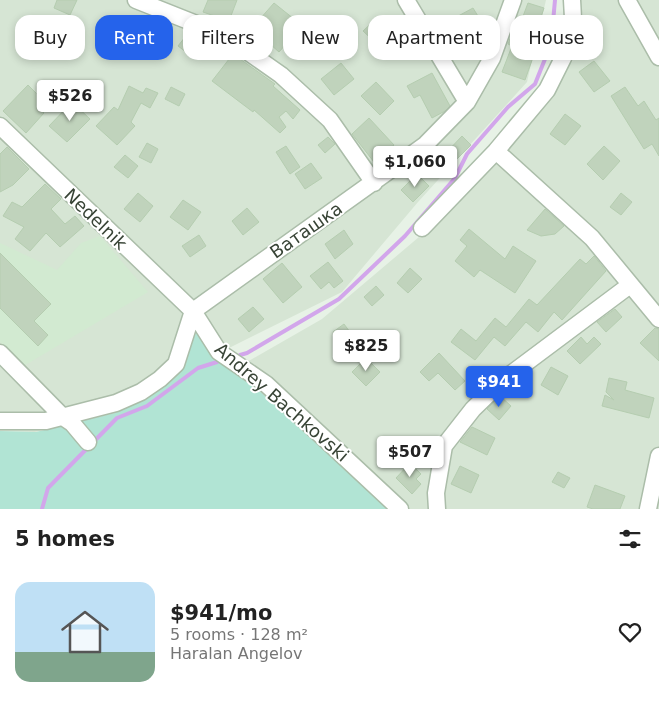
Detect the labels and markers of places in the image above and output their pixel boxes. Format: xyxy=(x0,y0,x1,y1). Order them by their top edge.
pin: $526 xyxy=(40,80,100,122)
pin: $1,060 xyxy=(374,146,456,188)
pin: $825 xyxy=(336,330,396,372)
pin: $941 xyxy=(469,366,529,408)
pin: $507 xyxy=(380,436,440,478)

